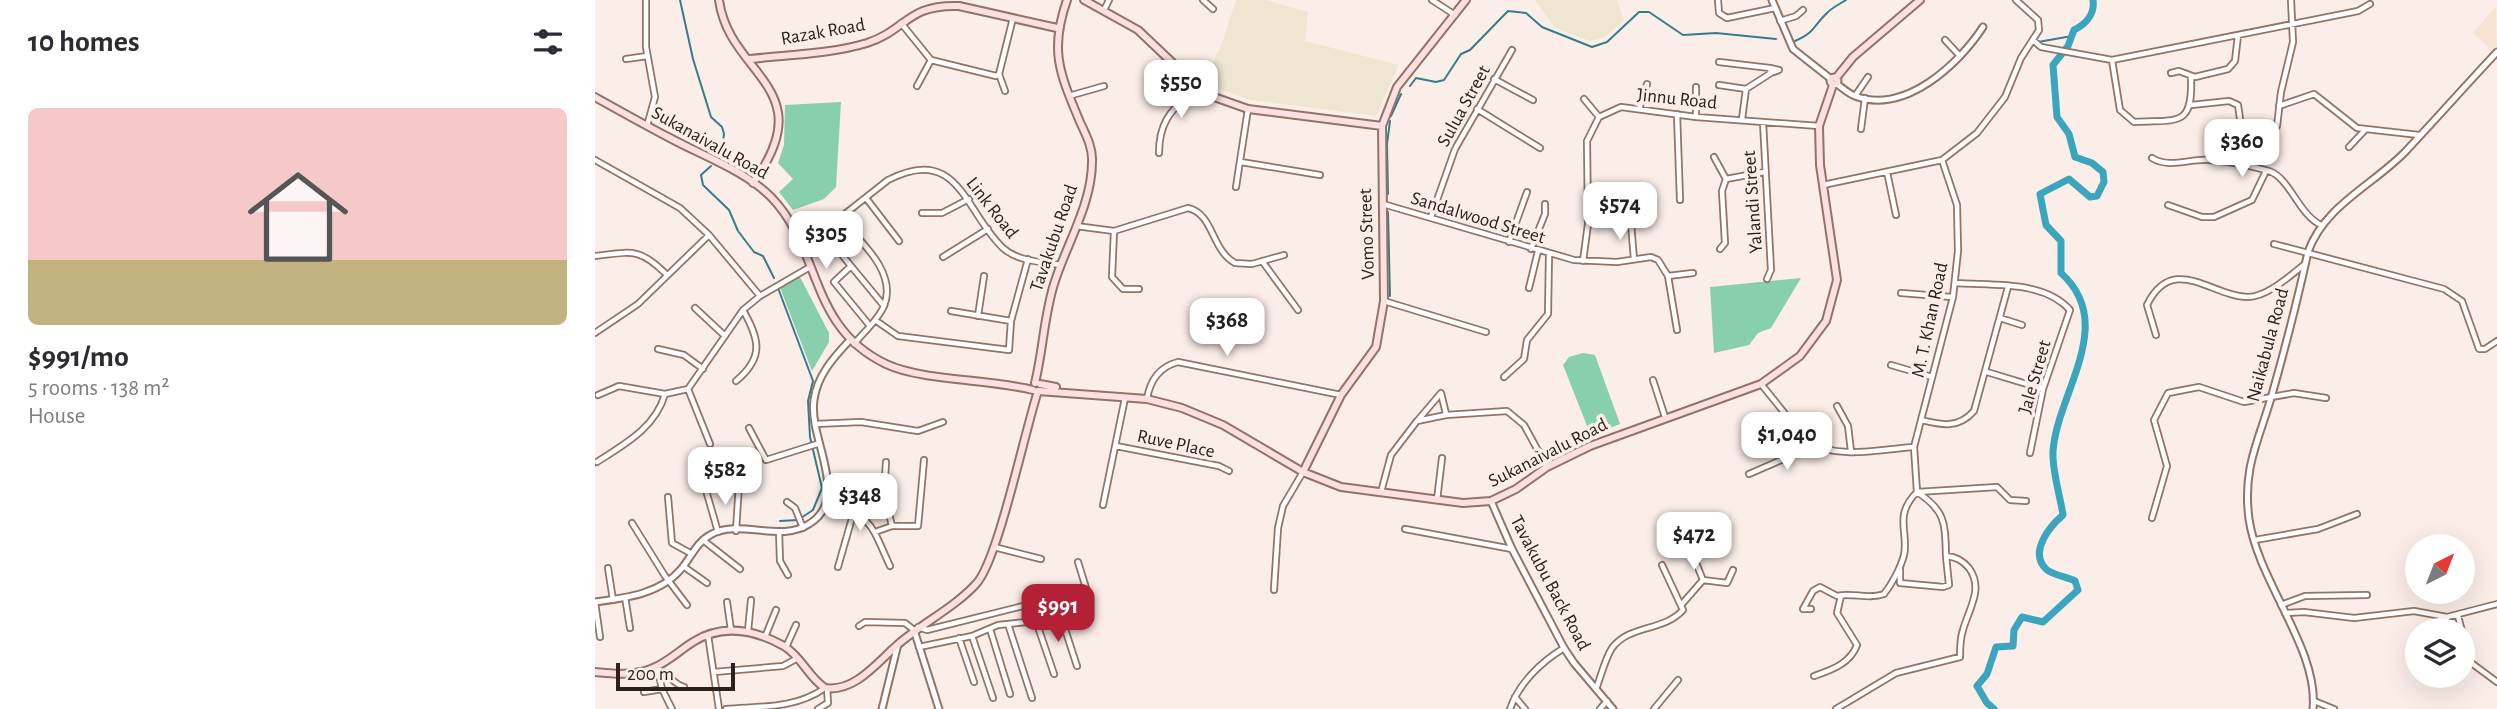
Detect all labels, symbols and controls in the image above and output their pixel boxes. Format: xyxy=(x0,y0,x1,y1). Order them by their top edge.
street label: Razak Road xyxy=(779,15,867,49)
icon: filters xyxy=(529,23,567,61)
text: 10 homes xyxy=(28,27,139,57)
pin: $550 xyxy=(1140,60,1222,120)
street label: Sulua Street xyxy=(1434,62,1494,150)
text: $550 xyxy=(1160,71,1202,94)
street label: Jinnu Road xyxy=(1636,85,1718,113)
street label: Sukanaivalu Road xyxy=(648,103,772,183)
pin: $360 xyxy=(2201,120,2283,179)
text: $360 xyxy=(2220,130,2264,153)
street label: Yalandi Street xyxy=(1740,150,1766,254)
icon: home xyxy=(235,154,361,280)
street label: Link Road xyxy=(962,174,1022,242)
street label: Tavakubu Road xyxy=(1027,182,1081,294)
pin: $574 xyxy=(1579,182,1661,242)
street label: Vomo Street xyxy=(1356,188,1378,280)
street label: Sandalwood Street xyxy=(1409,189,1547,247)
text: $574 xyxy=(1599,193,1641,216)
pin: $305 xyxy=(785,212,867,271)
text: $305 xyxy=(805,222,847,245)
street label: M. T. Khan Road xyxy=(1909,261,1952,379)
street label: Naikabula Road xyxy=(2244,286,2292,404)
pin: $368 xyxy=(1186,298,1268,358)
text: $368 xyxy=(1206,309,1248,332)
street label: Jale Street xyxy=(2015,338,2055,416)
text: $991/mo xyxy=(28,342,129,372)
text: 5 rooms · 138 m² xyxy=(28,377,169,400)
text: House xyxy=(28,405,85,428)
pin: $1,040 xyxy=(1730,412,1844,472)
street label: Sukanaivalu Road xyxy=(1486,415,1611,491)
text: $1,040 xyxy=(1757,423,1817,446)
street label: Ruve Place xyxy=(1136,427,1216,461)
pin: $582 xyxy=(684,448,766,507)
text: $582 xyxy=(704,458,746,481)
pin: $348 xyxy=(819,474,901,533)
text: $348 xyxy=(838,484,882,507)
street label: Tavakubu Back Road xyxy=(1506,512,1594,654)
pin: $472 xyxy=(1653,512,1735,572)
text: $472 xyxy=(1673,523,1715,546)
north arrow xyxy=(2405,534,2475,604)
map controls xyxy=(2405,534,2475,688)
pin: $991 xyxy=(1017,584,1099,644)
text: $991 xyxy=(1038,595,1078,618)
button: layers xyxy=(2405,618,2475,688)
scale bar xyxy=(616,660,735,692)
text: 200 m xyxy=(627,665,674,684)

